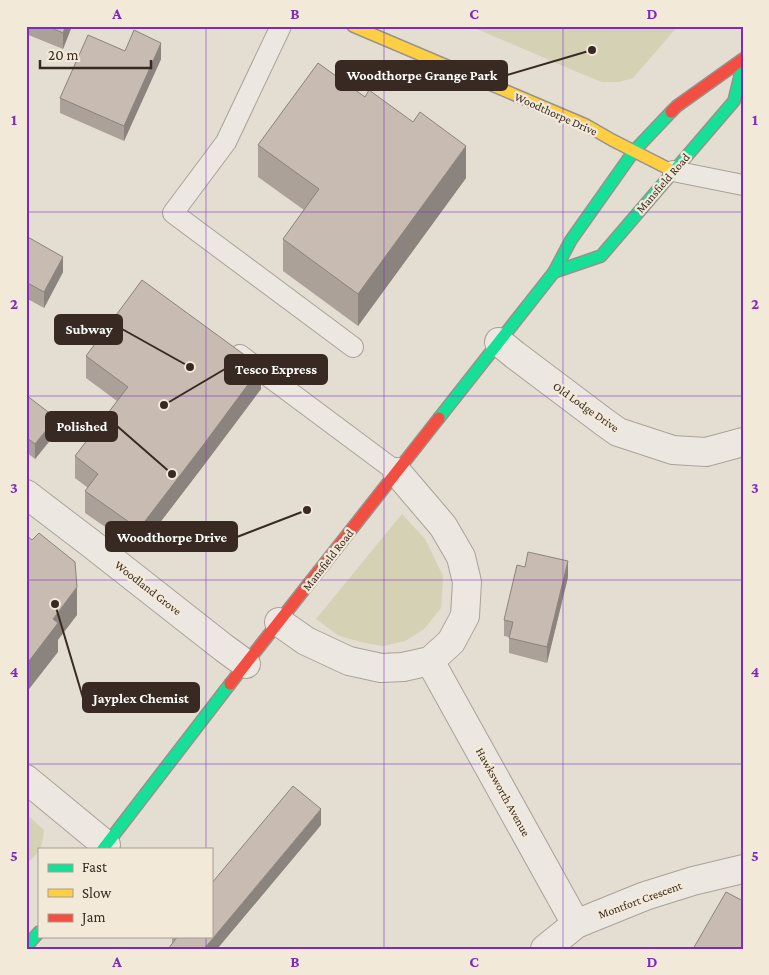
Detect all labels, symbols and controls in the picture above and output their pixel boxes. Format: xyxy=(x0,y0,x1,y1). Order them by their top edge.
text: A xyxy=(111,5,122,22)
text: B xyxy=(290,5,300,22)
text: C xyxy=(469,5,479,22)
text: D xyxy=(646,5,658,22)
scale bar xyxy=(40,38,151,70)
text: 20 m xyxy=(48,47,79,63)
callout: Woodthorpe Grange Park xyxy=(336,61,507,90)
text: Woodthorpe Grange Park xyxy=(346,67,498,83)
street label: Woodthorpe Drive xyxy=(512,89,600,139)
text: 1 xyxy=(11,111,17,128)
text: 1 xyxy=(752,111,758,128)
street label: Mansfield Road xyxy=(633,150,693,216)
text: 2 xyxy=(10,295,18,312)
text: 2 xyxy=(751,295,759,312)
callout: Subway xyxy=(55,315,122,344)
text: Subway xyxy=(66,321,113,337)
callout: Tesco Express xyxy=(225,355,327,384)
text: Tesco Express xyxy=(235,361,317,377)
street label: Old Lodge Drive xyxy=(550,379,622,435)
callout: Polished xyxy=(46,412,117,441)
text: Polished xyxy=(57,418,108,434)
text: 3 xyxy=(10,479,18,496)
text: 3 xyxy=(751,479,759,496)
callout: Woodthorpe Drive xyxy=(106,522,237,551)
street label: Mansfield Road xyxy=(300,526,357,594)
text: Woodthorpe Drive xyxy=(116,529,228,545)
street label: Woodland Grove xyxy=(112,558,184,618)
text: 4 xyxy=(10,663,19,680)
text: 4 xyxy=(751,663,760,680)
callout: Jayplex Chemist xyxy=(83,683,199,712)
text: Jayplex Chemist xyxy=(91,690,190,706)
street label: Hawksworth Avenue xyxy=(473,745,533,839)
text: 5 xyxy=(10,847,18,864)
text: 5 xyxy=(751,847,759,864)
legend xyxy=(38,848,212,938)
text: Fast xyxy=(82,859,108,875)
street label: Montfort Crescent xyxy=(596,878,685,922)
text: Slow xyxy=(82,885,112,901)
text: Jam xyxy=(80,909,105,926)
text: A xyxy=(111,953,122,970)
text: B xyxy=(290,953,300,970)
text: C xyxy=(469,953,479,970)
text: D xyxy=(646,953,658,970)

